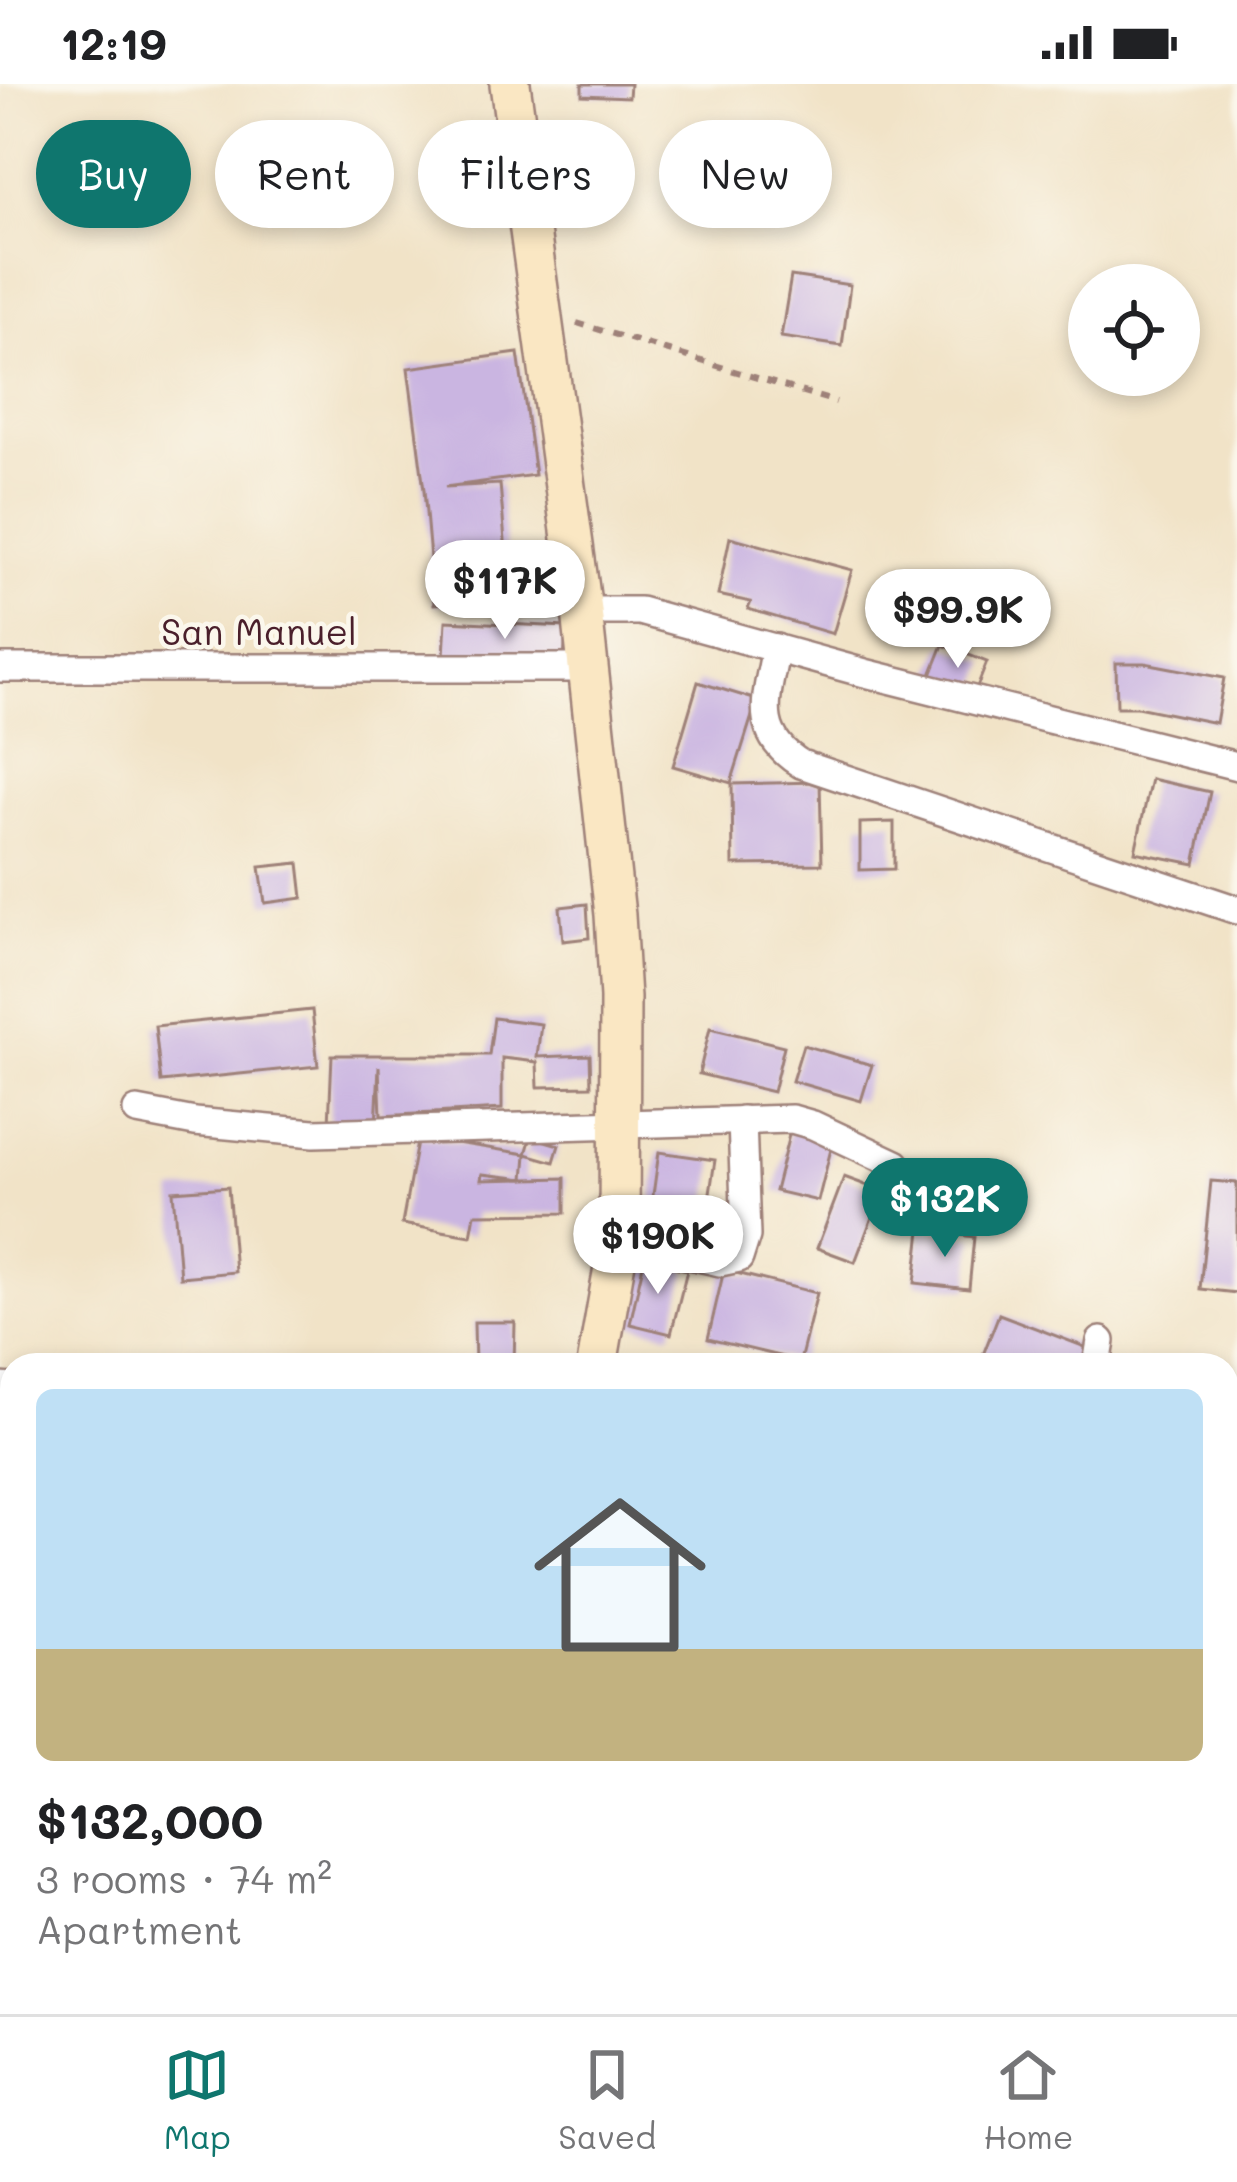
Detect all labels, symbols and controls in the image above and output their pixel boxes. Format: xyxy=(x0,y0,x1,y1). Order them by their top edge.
text: 12:19 xyxy=(60,13,166,71)
chip: Buy xyxy=(36,120,191,228)
chip: Rent xyxy=(215,120,394,228)
chip: Filters xyxy=(418,120,635,228)
chip: New xyxy=(659,120,832,228)
map controls xyxy=(1068,264,1200,396)
button: locate xyxy=(1068,264,1200,396)
pin: $117K xyxy=(421,540,589,642)
text: $117K xyxy=(452,553,558,604)
pin: $99.9K xyxy=(860,569,1056,671)
text: $99.9K xyxy=(892,582,1024,633)
street label: San Manuel xyxy=(161,607,357,654)
pin: $132K xyxy=(861,1158,1029,1260)
text: $132K xyxy=(889,1171,1001,1222)
pin: $190K xyxy=(574,1195,742,1297)
text: $190K xyxy=(600,1208,716,1259)
icon: home xyxy=(512,1467,728,1683)
text: $132,000 xyxy=(36,1785,263,1852)
text: 3 rooms · 74 m² xyxy=(36,1852,332,1903)
text: Apartment xyxy=(36,1903,242,1954)
tab: Map xyxy=(164,2042,231,2157)
tab: Saved xyxy=(558,2042,656,2157)
tab: Home xyxy=(984,2042,1073,2157)

